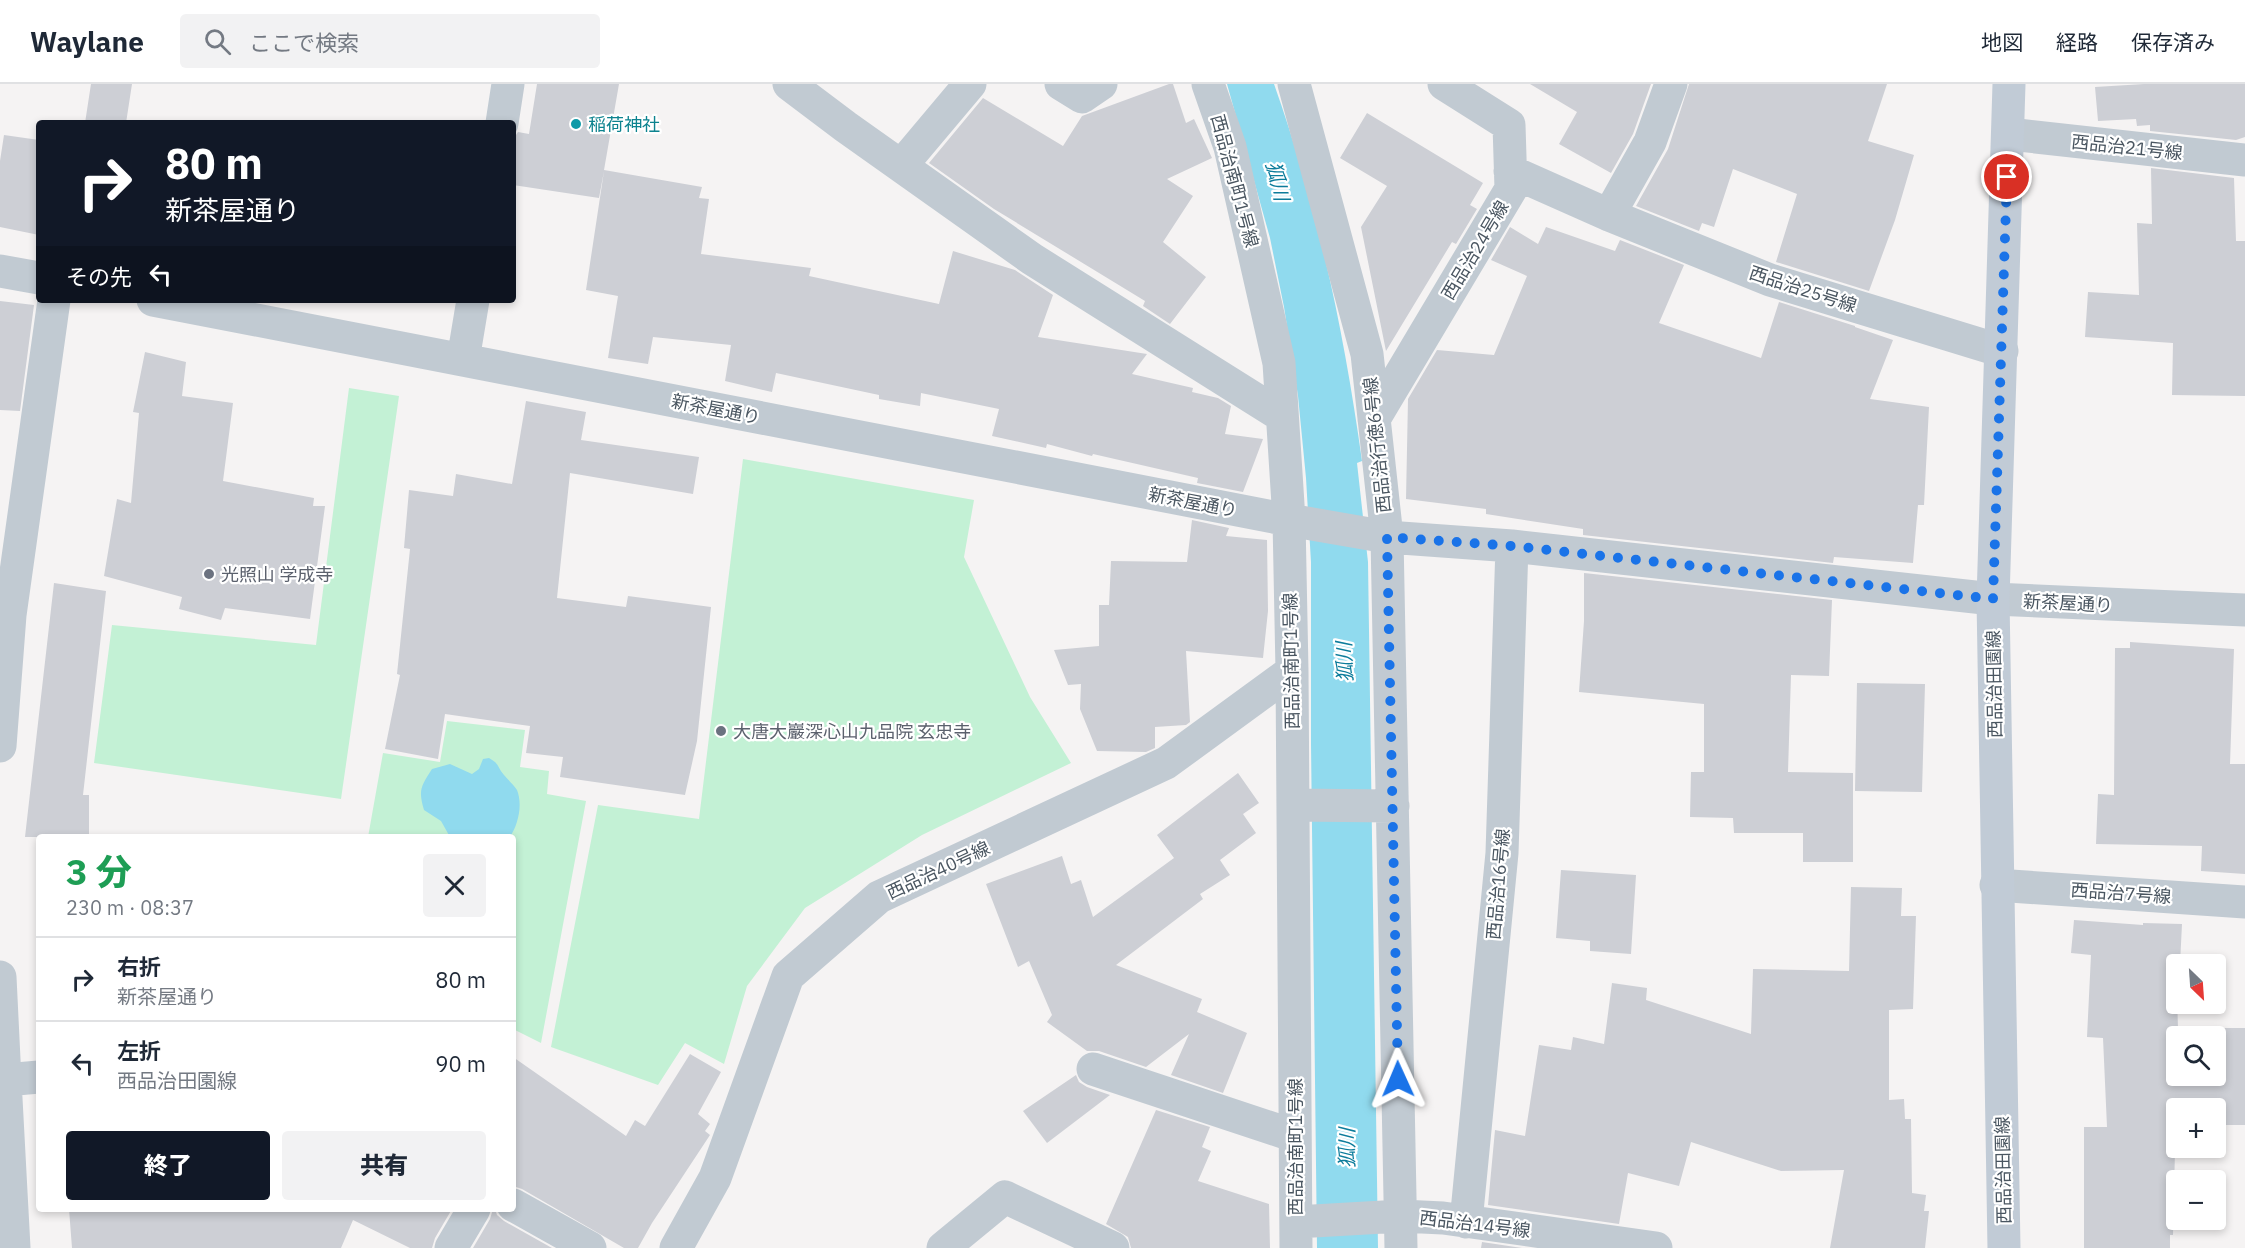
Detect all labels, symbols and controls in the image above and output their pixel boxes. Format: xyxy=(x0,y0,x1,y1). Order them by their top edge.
search box xyxy=(180,14,600,68)
text: Waylane xyxy=(30,23,144,60)
icon: search xyxy=(201,25,234,58)
text: ここで検索 xyxy=(249,28,359,57)
text: 地図 xyxy=(1981,28,2023,56)
text: 経路 xyxy=(2056,28,2098,56)
text: 保存済み xyxy=(2131,28,2215,56)
street label: 西品治南町1号線 xyxy=(1206,112,1264,250)
place label: 稲荷神社 xyxy=(588,113,660,136)
marker: 稲荷神社 xyxy=(569,117,583,131)
street label: 西品治21号線 xyxy=(2070,130,2184,164)
text: 80 m xyxy=(165,136,263,191)
icon: right xyxy=(66,144,144,222)
pin xyxy=(1981,151,2032,202)
water label: 狐川 xyxy=(1260,158,1296,206)
icon: arrive xyxy=(1990,160,2023,193)
text: 新茶屋通り xyxy=(165,192,300,227)
street label: 西品治24号線 xyxy=(1436,196,1514,304)
icon: left xyxy=(144,258,177,291)
street label: 西品治25号線 xyxy=(1746,261,1860,317)
text: その先 xyxy=(66,262,132,291)
street label: 西品治行徳6号線 xyxy=(1358,376,1396,514)
street label: 新茶屋通り xyxy=(670,389,762,429)
street label: 新茶屋通り xyxy=(1147,482,1239,522)
place label: 光照山 学成寺 xyxy=(221,563,333,586)
marker: 光照山 学成寺 xyxy=(202,567,216,581)
street label: 新茶屋通り xyxy=(2022,589,2114,617)
street label: 西品治南町1号線 xyxy=(1278,592,1304,730)
street label: 西品治田園線 xyxy=(1982,630,2006,738)
water label: 狐川 xyxy=(1330,640,1358,682)
place label: 大唐大巖深心山九品院 玄忠寺 xyxy=(733,720,971,743)
marker: 大唐大巖深心山九品院 玄忠寺 xyxy=(714,724,728,738)
street label: 西品治16号線 xyxy=(1482,827,1514,941)
street label: 西品治40号線 xyxy=(883,836,993,904)
text: 3 分 xyxy=(66,848,132,895)
button: close xyxy=(423,854,486,917)
street label: 西品治7号線 xyxy=(2070,878,2172,908)
text: 230 m · 08:37 xyxy=(66,894,194,921)
text: 右折 xyxy=(117,952,161,981)
north arrow xyxy=(2166,954,2226,1014)
map controls xyxy=(2166,954,2226,1230)
icon: right xyxy=(66,963,99,996)
text: 80 m xyxy=(435,965,486,994)
text: 新茶屋通り xyxy=(117,983,217,1010)
button: search xyxy=(2166,1026,2226,1086)
text: 左折 xyxy=(117,1036,161,1065)
icon: left xyxy=(66,1047,99,1080)
position arrow xyxy=(1366,1047,1430,1111)
text: 90 m xyxy=(435,1049,486,1078)
text: 西品治田園線 xyxy=(117,1067,237,1094)
street label: 西品治南町1号線 xyxy=(1284,1079,1307,1215)
button: + xyxy=(2166,1098,2226,1158)
street label: 西品治田園線 xyxy=(1991,1116,2015,1224)
water label: 狐川 xyxy=(1333,1126,1360,1168)
button: 終了 xyxy=(66,1131,270,1200)
button: 共有 xyxy=(282,1131,486,1200)
button: − xyxy=(2166,1170,2226,1230)
street label: 西品治14号線 xyxy=(1418,1206,1532,1242)

